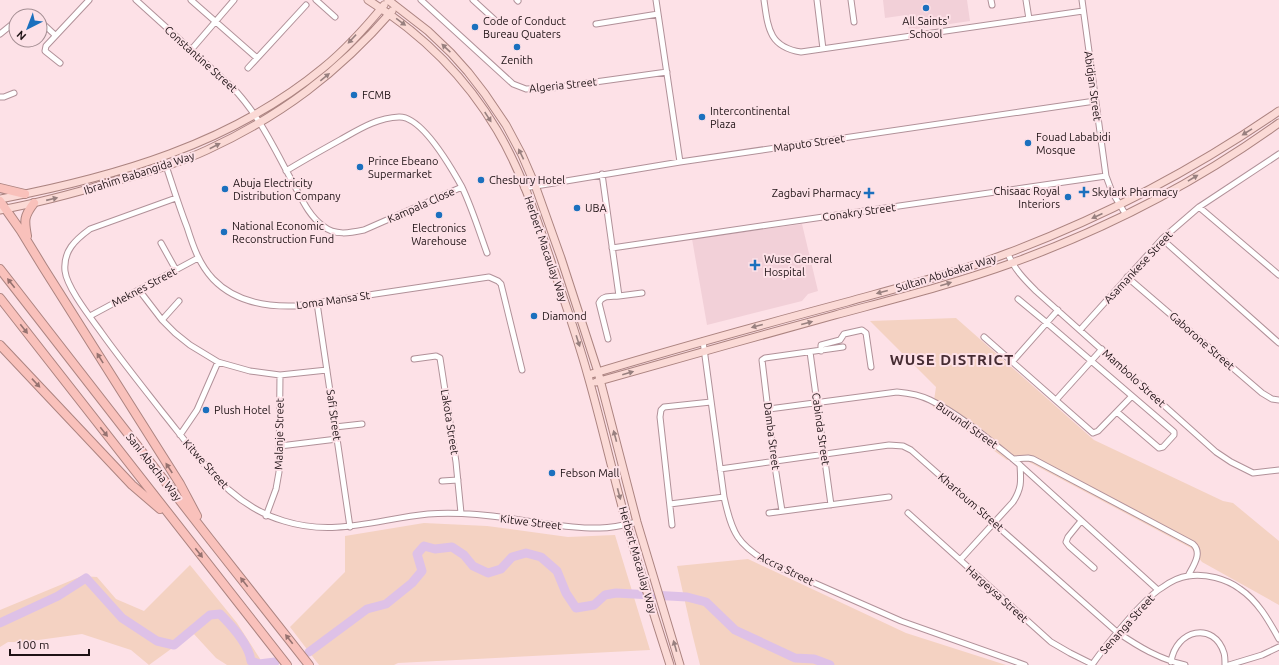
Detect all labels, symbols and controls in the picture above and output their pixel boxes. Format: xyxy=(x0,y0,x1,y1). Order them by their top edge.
marker: All Saints' School xyxy=(921,3,931,13)
north arrow xyxy=(8,8,48,48)
place label: Code of Conduct Bureau Quaters xyxy=(483,15,567,40)
place label: All Saints' School xyxy=(902,15,950,40)
one-way arrow xyxy=(395,18,406,26)
marker: Code of Conduct Bureau Quaters xyxy=(470,22,480,32)
street label: Constantine Street xyxy=(162,23,240,95)
text: N xyxy=(14,28,28,43)
one-way arrow xyxy=(347,34,357,44)
marker: Zenith xyxy=(512,42,522,52)
one-way arrow xyxy=(441,44,451,53)
street label: Abidjan Street xyxy=(1082,50,1104,122)
place label: Zenith xyxy=(501,54,533,66)
one-way arrow xyxy=(320,73,331,82)
street label: Algeria Street xyxy=(528,75,598,95)
place label: FCMB xyxy=(362,89,391,101)
marker: FCMB xyxy=(349,90,359,100)
place label: Intercontinental Plaza xyxy=(710,105,790,130)
one-way arrow xyxy=(485,111,492,123)
marker: Intercontinental Plaza xyxy=(697,112,707,122)
one-way arrow xyxy=(1241,129,1253,136)
place label: Fouad Lababidi Mosque xyxy=(1036,131,1111,156)
street label: Maputo Street xyxy=(773,132,846,154)
marker: Fouad Lababidi Mosque xyxy=(1023,138,1033,148)
one-way arrow xyxy=(210,143,221,149)
one-way arrow xyxy=(518,148,524,160)
street label: Ibrahim Babangida Way xyxy=(82,149,196,197)
place label: Prince Ebeano Supermarket xyxy=(368,155,438,180)
marker: Prince Ebeano Supermarket xyxy=(355,162,365,172)
place label: Chesbury Hotel xyxy=(489,174,565,186)
marker: Chesbury Hotel xyxy=(476,175,486,185)
one-way arrow xyxy=(1187,175,1199,182)
place label: Abuja Electricity Distribution Company xyxy=(233,177,341,202)
marker: Abuja Electricity Distribution Company xyxy=(220,184,230,194)
street label: Kampala Close xyxy=(386,185,456,225)
place label: Chisaac Royal Interiors xyxy=(994,185,1060,210)
place label: Skylark Pharmacy xyxy=(1092,186,1179,198)
place label: Zagbavi Pharmacy xyxy=(772,187,862,199)
marker: Skylark Pharmacy xyxy=(1079,187,1089,197)
marker: Zagbavi Pharmacy xyxy=(864,188,874,198)
marker: Chisaac Royal Interiors xyxy=(1063,192,1073,202)
street label: Herbert Macaulay Way xyxy=(522,195,570,304)
one-way arrow xyxy=(46,196,58,202)
street label: Conakry Street xyxy=(822,201,897,223)
place label: UBA xyxy=(585,202,607,214)
marker: UBA xyxy=(572,203,582,213)
marker: Electronics Warehouse xyxy=(434,210,444,220)
one-way arrow xyxy=(1091,213,1102,219)
place label: National Economic Reconstruction Fund xyxy=(232,220,334,245)
place label: Electronics Warehouse xyxy=(411,222,467,247)
marker: National Economic Reconstruction Fund xyxy=(219,227,229,237)
street label: Asamankese Street xyxy=(1101,228,1175,306)
street label: Sultan Abubakar Way xyxy=(894,252,998,294)
place label: Wuse General Hospital xyxy=(764,253,832,278)
marker: Wuse General Hospital xyxy=(749,259,761,271)
street label: Meknes Street xyxy=(110,265,179,309)
one-way arrow xyxy=(7,278,15,289)
one-way arrow xyxy=(940,281,952,287)
street label: Loma Mansa St xyxy=(295,289,371,311)
one-way arrow xyxy=(876,289,888,295)
place label: Diamond xyxy=(542,310,587,322)
street label: Gaborone Street xyxy=(1167,310,1237,373)
marker: Diamond xyxy=(529,311,539,321)
one-way arrow xyxy=(801,320,813,326)
one-way arrow xyxy=(20,323,29,334)
one-way arrow xyxy=(750,324,763,330)
one-way arrow xyxy=(575,335,581,347)
street label: Mambolo Street xyxy=(1100,347,1168,410)
district label: WUSE DISTRICT xyxy=(890,351,1014,368)
one-way arrow xyxy=(96,353,104,363)
one-way arrow xyxy=(622,369,634,375)
one-way arrow xyxy=(32,378,41,389)
street label: Lakota Street xyxy=(439,388,461,456)
street label: Safi Street xyxy=(324,389,344,442)
street label: Cabinda Street xyxy=(810,392,832,467)
street label: Malanje Street xyxy=(272,397,286,470)
street label: Burundi Street xyxy=(934,399,1001,451)
street label: Damba Street xyxy=(762,401,782,471)
place label: Plush Hotel xyxy=(214,404,271,416)
marker: Plush Hotel xyxy=(201,405,211,415)
one-way arrow xyxy=(100,426,108,437)
one-way arrow xyxy=(612,430,618,442)
street label: Sani Abacha Way xyxy=(124,431,185,504)
street label: Kitwe Street xyxy=(181,437,232,491)
one-way arrow xyxy=(166,462,173,473)
place label: Febson Mall xyxy=(560,467,619,479)
marker: Febson Mall xyxy=(547,468,557,478)
street label: Khartoum Street xyxy=(936,470,1007,534)
one-way arrow xyxy=(616,488,622,500)
street label: Herbert Macaulay Way xyxy=(617,505,659,616)
street label: Kitwe Street xyxy=(500,512,563,532)
one-way arrow xyxy=(194,547,203,558)
street label: Accra Street xyxy=(756,550,816,588)
street label: Hargeysa Street xyxy=(964,563,1031,625)
one-way arrow xyxy=(239,577,248,588)
street label: Senanga Street xyxy=(1097,592,1157,656)
scale bar xyxy=(10,631,89,657)
one-way arrow xyxy=(284,633,293,644)
text: 100 m xyxy=(16,638,49,651)
one-way arrow xyxy=(672,640,678,652)

